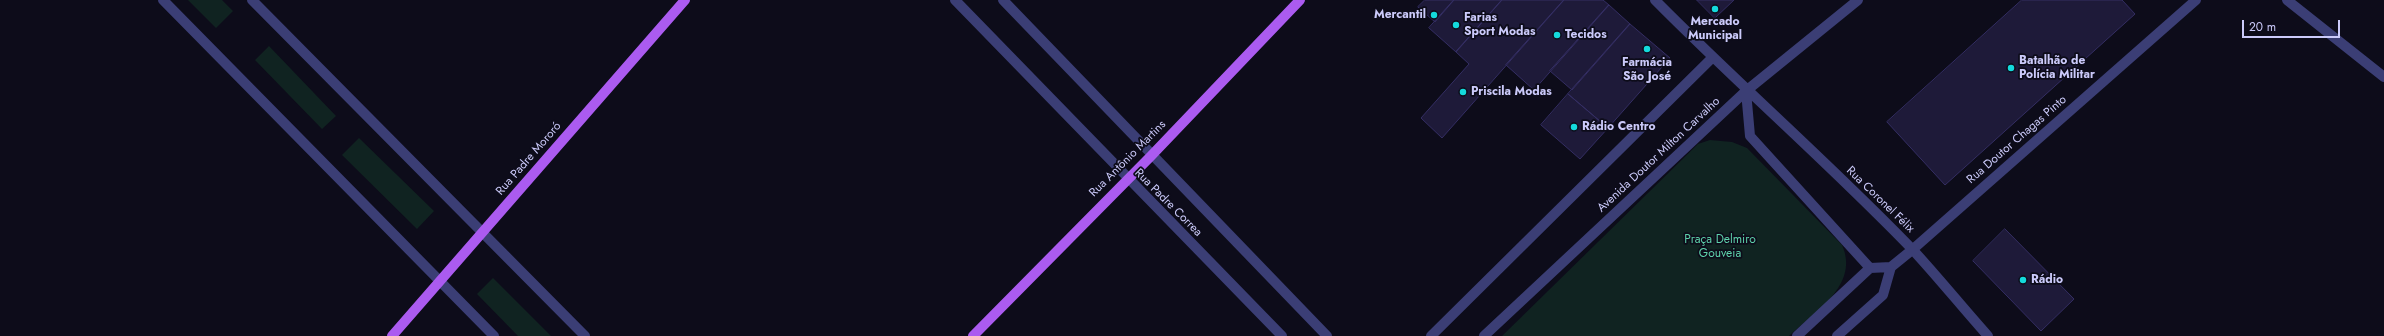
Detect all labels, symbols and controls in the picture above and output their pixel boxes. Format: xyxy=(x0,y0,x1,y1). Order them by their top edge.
marker: Mercado Municipal xyxy=(1710,4,1720,14)
place label: Mercantil xyxy=(1374,8,1426,22)
marker: Mercantil xyxy=(1429,10,1439,20)
place label: Farias Sport Modas xyxy=(1464,11,1535,39)
scale bar xyxy=(2244,12,2342,38)
place label: Mercado Municipal xyxy=(1688,15,1742,43)
text: 20 m xyxy=(2249,18,2276,36)
marker: Farias Sport Modas xyxy=(1451,20,1461,30)
place label: Tecidos xyxy=(1565,28,1607,42)
marker: Tecidos xyxy=(1552,30,1562,40)
marker: Farmácia São José xyxy=(1642,44,1652,54)
place label: Batalhão de Polícia Militar xyxy=(2019,54,2095,82)
place label: Farmácia São José xyxy=(1622,56,1672,84)
marker: Batalhão de Polícia Militar xyxy=(2006,63,2016,73)
place label: Priscila Modas xyxy=(1471,85,1552,99)
marker: Priscila Modas xyxy=(1458,87,1468,97)
street label: Rua Doutor Chagas Pinto xyxy=(1964,93,2070,187)
street label: Avenida Doutor Milton Carvalho xyxy=(1595,94,1723,216)
street label: Rua Antônio Martins xyxy=(1087,118,1169,200)
street label: Rua Padre Mororó xyxy=(493,119,565,199)
place label: Rádio Centro xyxy=(1582,120,1656,134)
marker: Rádio Centro xyxy=(1569,122,1579,132)
street label: Rua Coronel Félix xyxy=(1843,164,1917,236)
street label: Rua Padre Correa xyxy=(1131,166,1205,240)
park label: Praça Delmiro Gouveia xyxy=(1684,233,1756,261)
place label: Rádio xyxy=(2031,273,2063,287)
marker: Rádio xyxy=(2018,275,2028,285)

